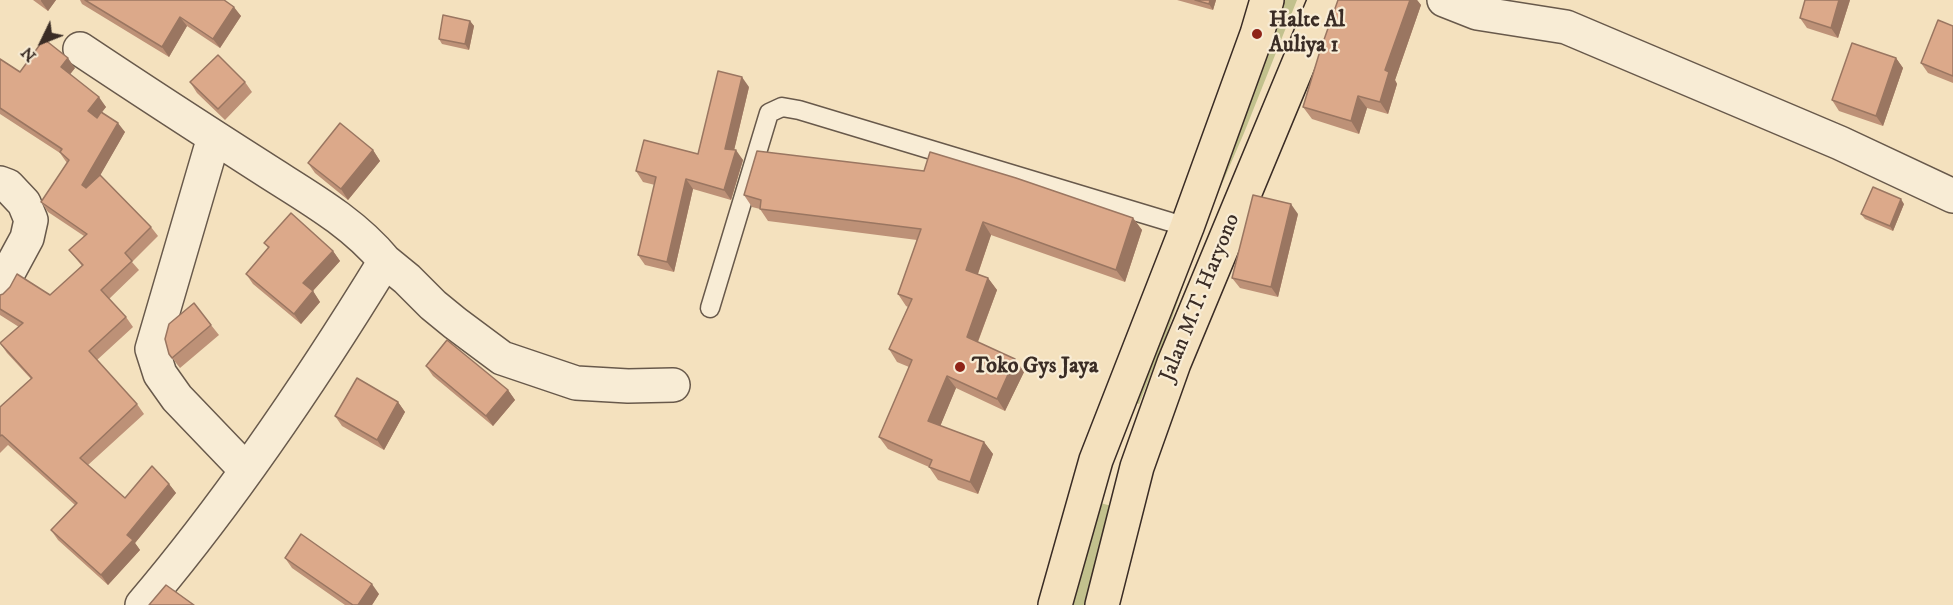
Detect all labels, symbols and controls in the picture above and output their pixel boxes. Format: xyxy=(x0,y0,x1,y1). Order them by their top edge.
place label: Halte Al Auliya 1 xyxy=(1269,8,1345,60)
north arrow xyxy=(12,12,72,72)
marker: Halte Al Auliya 1 xyxy=(1250,27,1264,41)
text: N xyxy=(17,43,41,66)
street label: Jalan M.T. Haryono xyxy=(1155,210,1247,386)
place label: Toko Gys Jaya xyxy=(972,354,1098,380)
marker: Toko Gys Jaya xyxy=(953,360,967,374)

